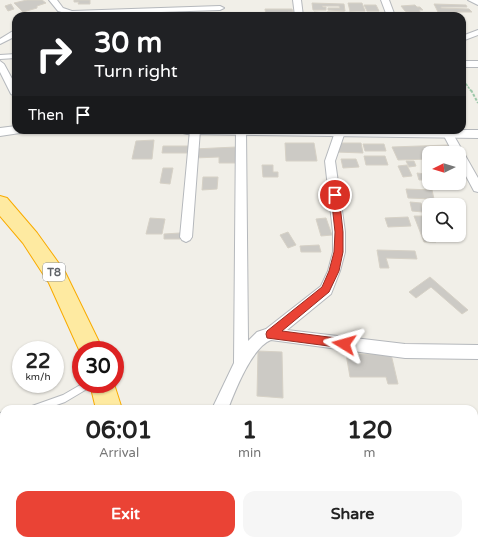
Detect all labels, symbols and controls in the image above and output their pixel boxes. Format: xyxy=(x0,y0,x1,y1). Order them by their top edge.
text: 30 m xyxy=(94,26,162,60)
icon: right xyxy=(28,28,80,80)
text: Turn right xyxy=(94,60,178,82)
icon: arrive xyxy=(72,104,94,126)
text: Then xyxy=(28,106,64,124)
north arrow xyxy=(422,146,466,190)
map controls xyxy=(422,146,466,242)
pin xyxy=(318,178,352,212)
icon: arrive xyxy=(324,184,346,206)
button: search xyxy=(422,198,466,242)
road number: T8 xyxy=(43,263,65,281)
position arrow xyxy=(323,323,365,365)
speed limit sign: 30 xyxy=(72,341,124,393)
text: 22 xyxy=(25,350,51,374)
text: km/h xyxy=(25,371,51,383)
text: 06:01 xyxy=(86,416,152,445)
text: 1 xyxy=(242,416,257,445)
text: 120 xyxy=(347,416,392,445)
text: Arrival xyxy=(99,445,139,461)
text: min xyxy=(238,445,261,461)
text: m xyxy=(364,445,376,461)
button: Exit xyxy=(16,491,235,537)
button: Share xyxy=(243,491,462,537)

